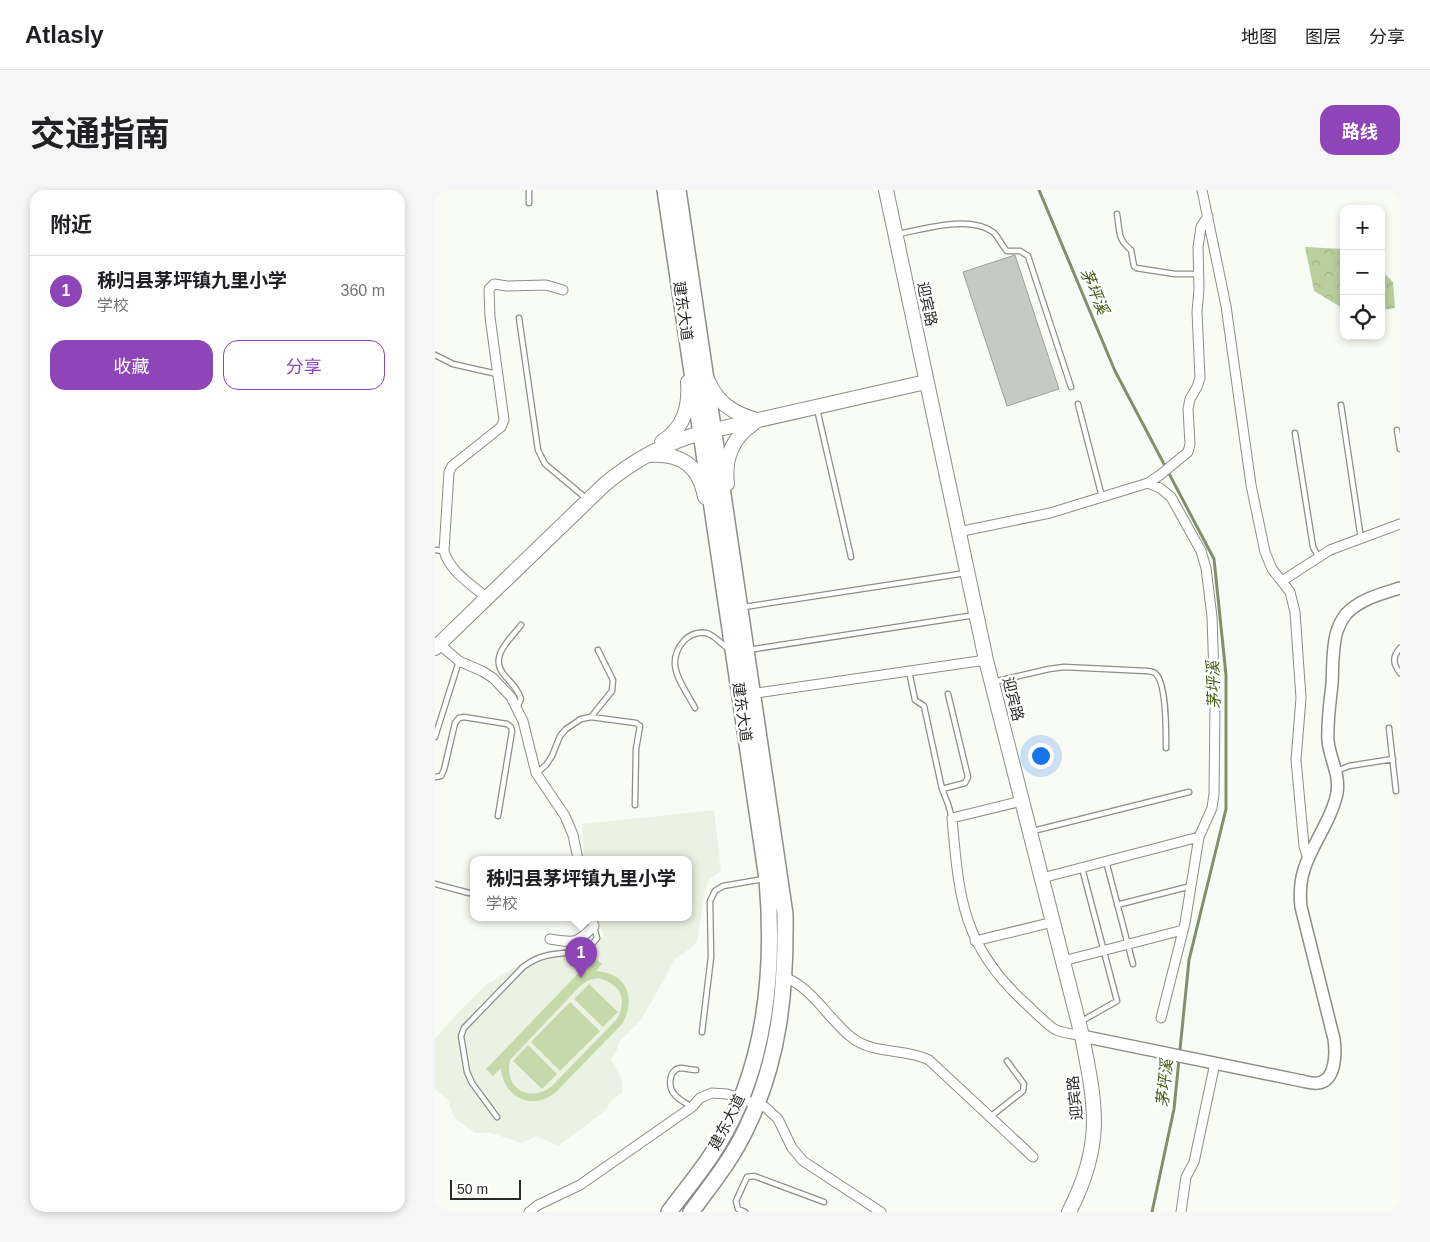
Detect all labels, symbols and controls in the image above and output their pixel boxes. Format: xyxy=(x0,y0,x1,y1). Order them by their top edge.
text: Atlasly xyxy=(25,21,104,48)
text: 地图 xyxy=(1241,27,1277,47)
text: 图层 xyxy=(1305,27,1341,47)
text: 分享 xyxy=(1369,27,1405,47)
button: 路线 xyxy=(1320,105,1400,155)
text: 交通指南 xyxy=(30,114,170,153)
map controls xyxy=(1340,205,1385,340)
button: + xyxy=(1340,205,1385,250)
text: 附近 xyxy=(50,213,92,236)
button: − xyxy=(1340,250,1385,295)
water label: 茅坪溪 xyxy=(1077,266,1113,318)
text: 秭归县茅坪镇九里小学 xyxy=(97,270,287,291)
street label: 建东大道 xyxy=(671,280,696,342)
street label: 迎宾路 xyxy=(914,280,940,328)
text: 1 xyxy=(62,282,70,299)
text: 360 m xyxy=(341,282,385,299)
button: locate xyxy=(1340,295,1385,340)
text: 学校 xyxy=(97,297,129,314)
button: 收藏 xyxy=(50,340,213,390)
button: 分享 xyxy=(223,340,385,390)
water label: 茅坪溪 xyxy=(1204,659,1223,709)
street label: 迎宾路 xyxy=(1000,675,1027,723)
street label: 建东大道 xyxy=(730,681,755,743)
your location xyxy=(1028,743,1054,769)
popup xyxy=(470,856,692,921)
text: 秭归县茅坪镇九里小学 xyxy=(486,868,676,889)
text: 学校 xyxy=(486,895,518,912)
pin: 1 xyxy=(565,937,597,978)
water label: 茅坪溪 xyxy=(1154,1056,1176,1108)
street label: 迎宾路 xyxy=(1064,1075,1085,1121)
street label: 建东大道 xyxy=(705,1091,748,1152)
scale bar xyxy=(450,1177,521,1200)
text: 50 m xyxy=(457,1181,488,1197)

